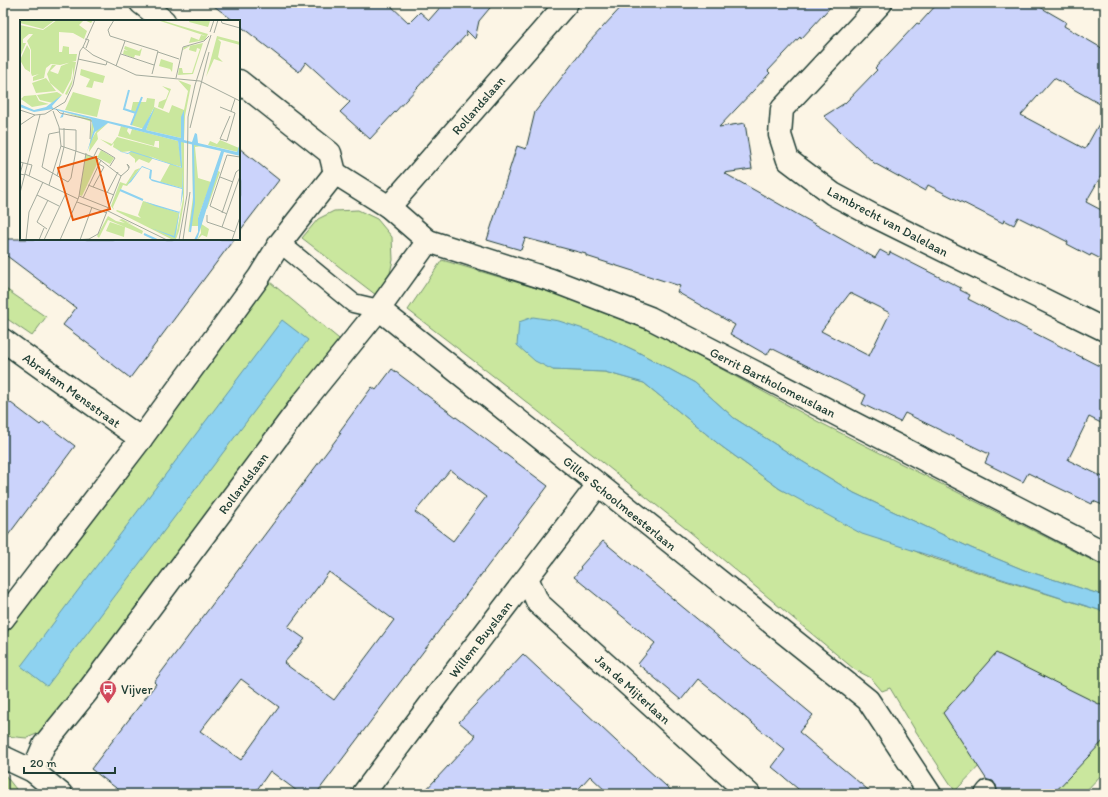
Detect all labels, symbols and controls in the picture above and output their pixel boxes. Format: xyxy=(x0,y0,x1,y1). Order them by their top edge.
inset map xyxy=(20,20,240,240)
street label: Rollandslaan xyxy=(449,72,508,138)
street label: Lambrecht van Dalelaan xyxy=(825,183,951,260)
street label: Gerrit Bartholomeuslaan xyxy=(707,344,838,421)
street label: Abraham Mensstraat xyxy=(20,350,124,431)
street label: Rollandslaan xyxy=(215,449,272,517)
street label: Gilles Schoolmeesterlaan xyxy=(560,453,680,554)
street label: Willem Buyslaan xyxy=(446,597,515,681)
street label: Jan de Mijterlaan xyxy=(592,652,674,728)
bus stop icon: Vijver xyxy=(98,679,118,704)
place label: Vijver xyxy=(121,682,153,697)
scale bar xyxy=(24,749,115,775)
text: 20 m xyxy=(30,756,57,770)

